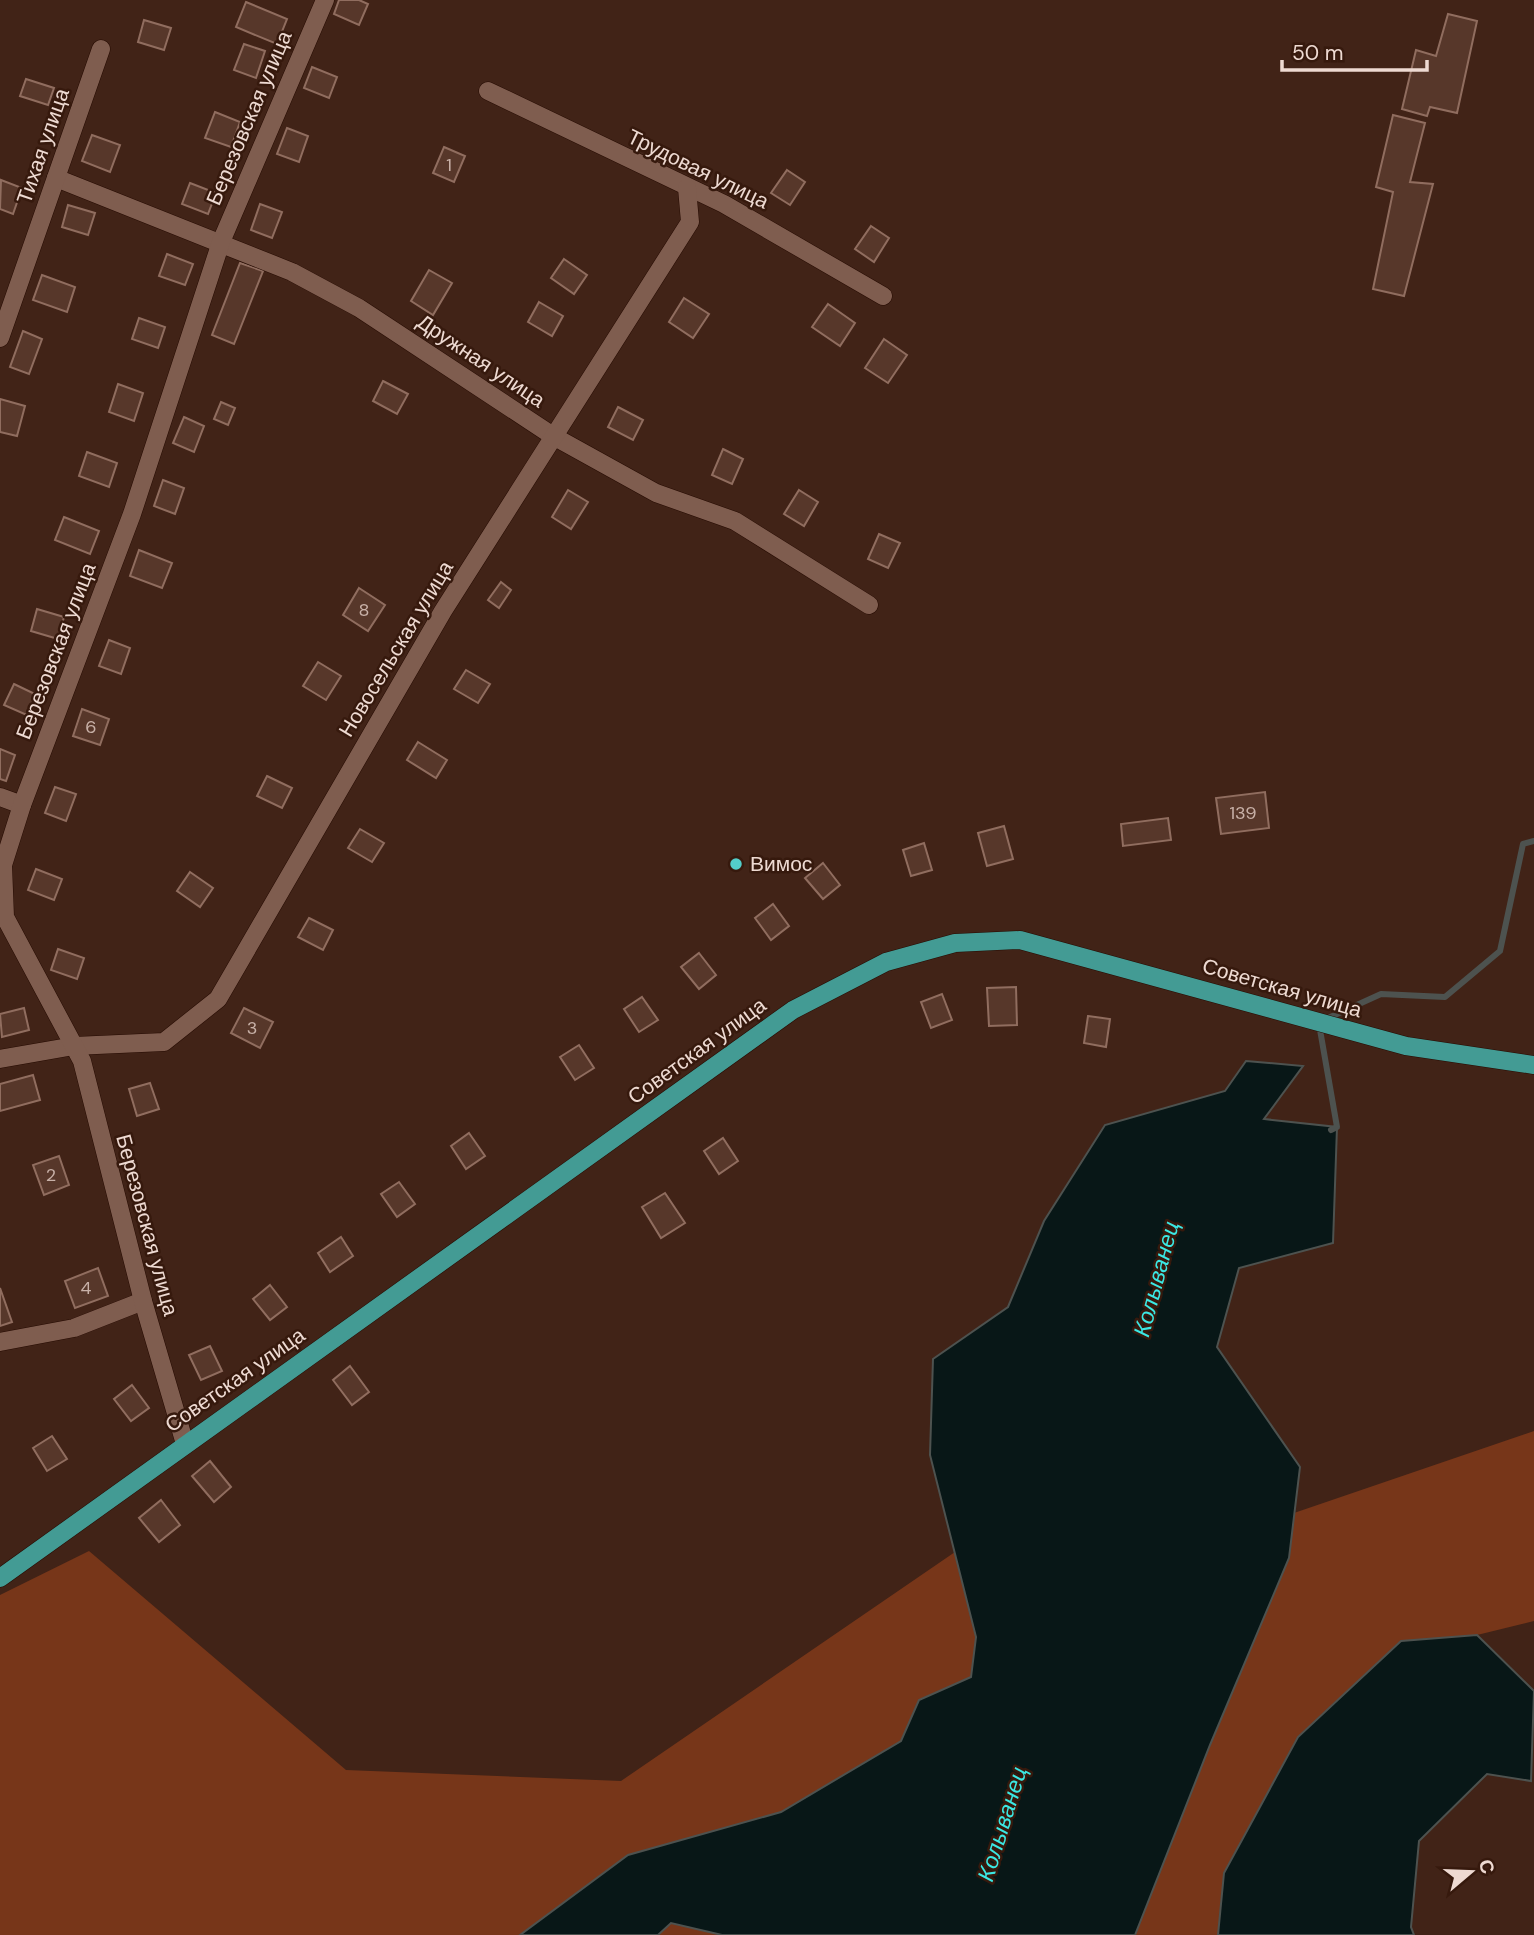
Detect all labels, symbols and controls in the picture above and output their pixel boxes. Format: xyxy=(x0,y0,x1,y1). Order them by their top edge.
street label: Березовская улица xyxy=(200,26,299,209)
scale bar xyxy=(1282,28,1427,72)
text: 50 m xyxy=(1292,39,1343,67)
street label: Тихая улица xyxy=(10,84,76,207)
street label: Трудовая улица xyxy=(623,123,774,216)
house number: 1 xyxy=(446,153,452,177)
street label: Дружная улица xyxy=(412,308,551,414)
street label: Новосельская улица xyxy=(332,556,460,742)
street label: Березовская улица xyxy=(9,558,103,743)
house number: 8 xyxy=(359,598,369,622)
house number: 6 xyxy=(85,715,97,739)
house number: 139 xyxy=(1229,801,1257,825)
place label: Вимос xyxy=(750,850,812,878)
marker: Вимос xyxy=(728,856,744,872)
street label: Советская улица xyxy=(1199,952,1365,1024)
street label: Советская улица xyxy=(622,991,772,1111)
house number: 3 xyxy=(247,1016,257,1040)
street label: Березовская улица xyxy=(109,1131,185,1319)
house number: 2 xyxy=(46,1163,56,1187)
water label: Колыванец xyxy=(1126,1218,1186,1340)
house number: 4 xyxy=(81,1276,92,1300)
street label: Советская улица xyxy=(160,1321,311,1439)
water label: Колыванец xyxy=(970,1763,1034,1885)
north arrow xyxy=(1436,1837,1506,1907)
text: С xyxy=(1473,1856,1501,1877)

